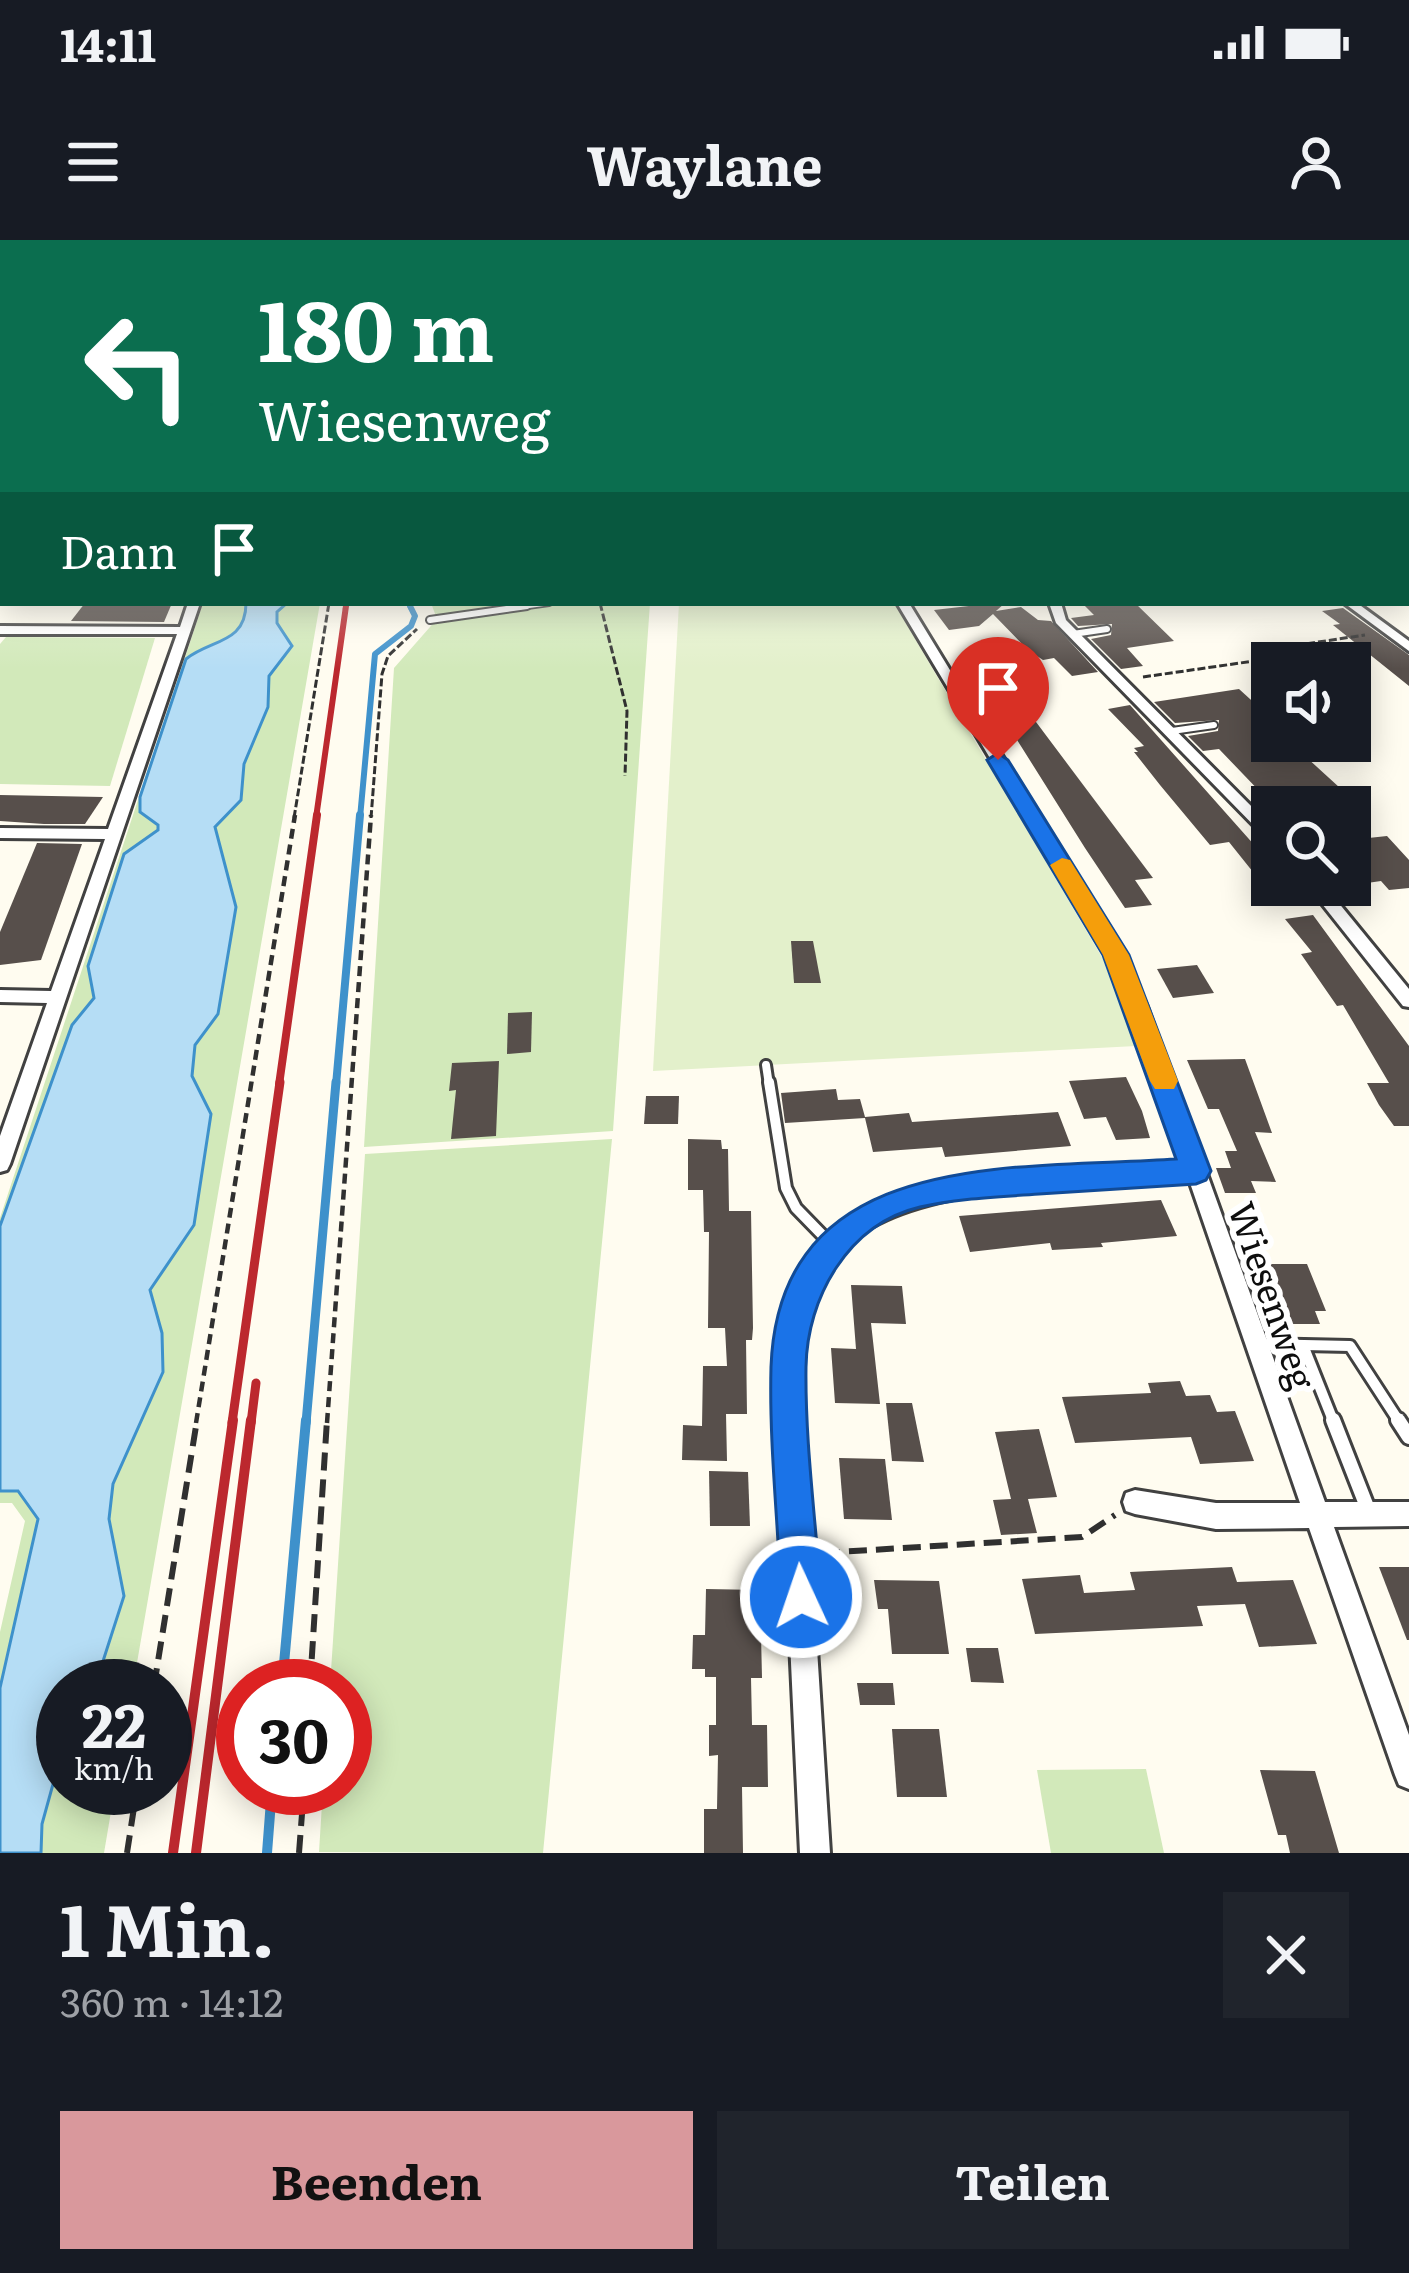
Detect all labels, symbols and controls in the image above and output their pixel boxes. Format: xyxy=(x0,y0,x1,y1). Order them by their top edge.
text: 14:11 xyxy=(60,9,156,76)
text: Waylane xyxy=(586,122,823,203)
icon: menu xyxy=(60,129,126,195)
icon: person xyxy=(1283,129,1349,195)
text: 180 m xyxy=(258,263,495,388)
icon: left xyxy=(60,288,216,444)
text: Wiesenweg xyxy=(258,377,551,458)
text: Dann xyxy=(60,516,177,583)
icon: arrive xyxy=(201,516,267,582)
pin xyxy=(947,637,1049,760)
map controls xyxy=(1251,642,1371,906)
button: sound xyxy=(1251,642,1371,762)
icon: arrive xyxy=(965,655,1031,721)
button: search xyxy=(1251,786,1371,906)
street label: Wiesenweg xyxy=(1217,1194,1331,1397)
position arrow xyxy=(738,1534,864,1660)
speed limit sign: 30 xyxy=(216,1659,372,1815)
text: 22 xyxy=(82,1677,146,1766)
text: km/h xyxy=(74,1745,154,1789)
text: 1 Min. xyxy=(60,1872,275,1979)
button: close xyxy=(1223,1892,1349,2018)
text: 360 m · 14:12 xyxy=(60,1971,283,2029)
button: Beenden xyxy=(60,2111,693,2249)
button: Teilen xyxy=(717,2111,1349,2249)

